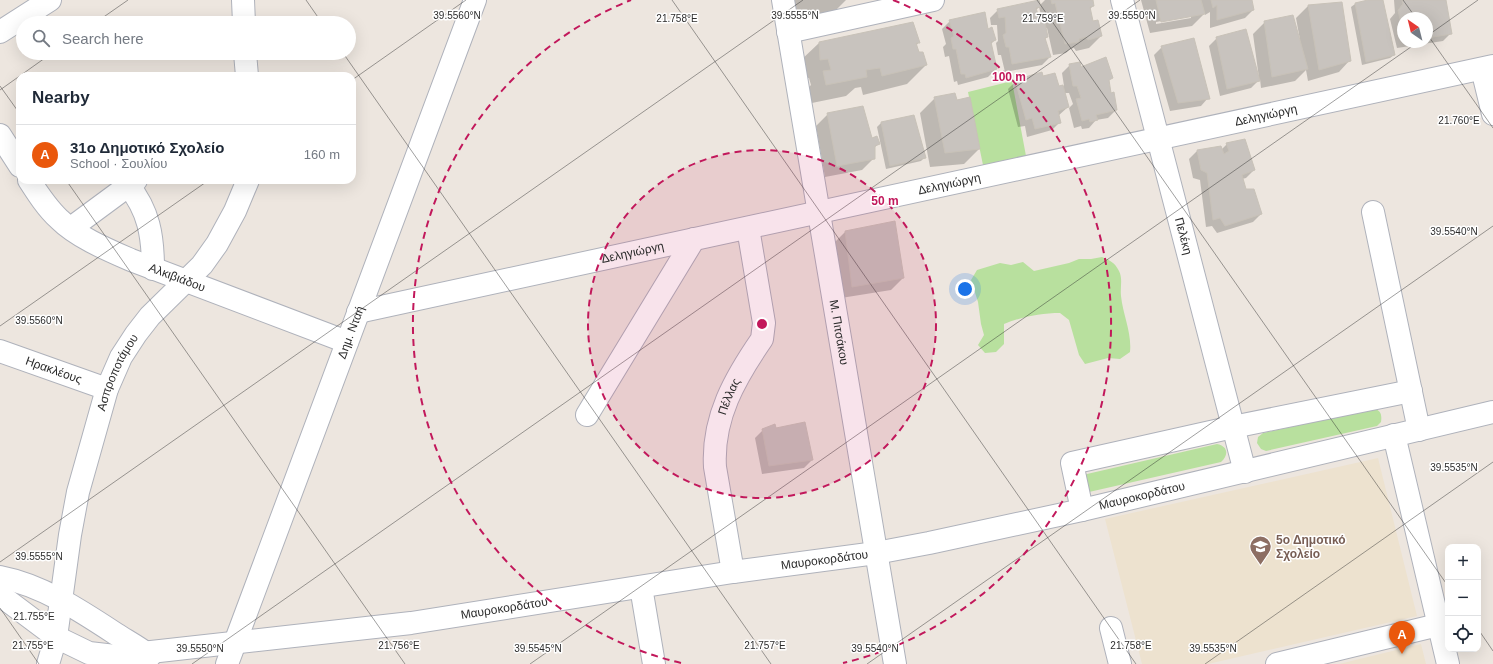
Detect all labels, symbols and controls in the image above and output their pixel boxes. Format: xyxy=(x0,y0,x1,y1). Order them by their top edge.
text: 39.5560°N xyxy=(433,10,481,21)
text: 39.5555°N xyxy=(771,10,819,21)
text: 39.5550°N xyxy=(1108,10,1156,21)
north arrow xyxy=(1397,12,1433,48)
text: 21.758°E xyxy=(656,13,698,24)
text: 21.759°E xyxy=(1022,13,1064,24)
search box xyxy=(16,16,356,60)
icon: search xyxy=(30,27,52,49)
text: Search here xyxy=(62,30,144,47)
text: 100 m xyxy=(992,70,1026,84)
text: Nearby xyxy=(32,88,90,107)
street label: Δεληγιώργη xyxy=(1233,102,1298,129)
text: 21.760°E xyxy=(1438,115,1480,126)
text: 31ο Δημοτικό Σχολείο xyxy=(70,139,224,156)
text: A xyxy=(40,147,50,162)
text: 160 m xyxy=(304,147,340,162)
text: School · Σουλίου xyxy=(70,156,167,171)
street label: Δεληγιώργη xyxy=(917,170,982,197)
text: 50 m xyxy=(871,194,899,208)
street label: Πελέκη xyxy=(1172,216,1195,256)
text: 39.5540°N xyxy=(1430,226,1478,237)
street label: Δεληγιώργη xyxy=(600,239,665,266)
street label: Αλκιβιάδου xyxy=(147,260,207,295)
your location xyxy=(955,279,975,299)
street label: Μ. Πιτσάκου xyxy=(827,299,851,366)
street label: Δημ. Νταή xyxy=(335,304,367,361)
text: 39.5560°N xyxy=(15,315,63,326)
centre of rings xyxy=(755,317,769,331)
street label: Ασπροποτάμου xyxy=(94,331,141,413)
street label: Ηρακλέους xyxy=(24,354,84,387)
street label: Πέλλας xyxy=(715,376,743,417)
text: 39.5535°N xyxy=(1430,462,1478,473)
street label: Μαυροκορδάτου xyxy=(1098,479,1186,513)
place label: 5ο Δημοτικό Σχολείο xyxy=(1276,533,1346,561)
school or university icon: 5ο Δημοτικό Σχολείο xyxy=(1248,534,1274,567)
map controls xyxy=(1445,544,1481,652)
button: + xyxy=(1445,544,1481,580)
street label: Μαυροκορδάτου xyxy=(780,547,869,573)
text: 39.5555°N xyxy=(15,551,63,562)
button: − xyxy=(1445,580,1481,616)
street label: Μαυροκορδάτου xyxy=(460,594,549,622)
text: 21.755°E xyxy=(13,611,55,622)
button: locate xyxy=(1445,616,1481,652)
pin: A xyxy=(1389,621,1415,654)
text: 21.755°E xyxy=(12,640,54,651)
text: 21.756°E xyxy=(378,640,420,651)
text: 21.757°E xyxy=(744,640,786,651)
text: 21.758°E xyxy=(1110,640,1152,651)
text: 39.5550°N xyxy=(176,643,224,654)
text: 39.5545°N xyxy=(514,643,562,654)
text: 39.5540°N xyxy=(851,643,899,654)
text: 39.5535°N xyxy=(1189,643,1237,654)

